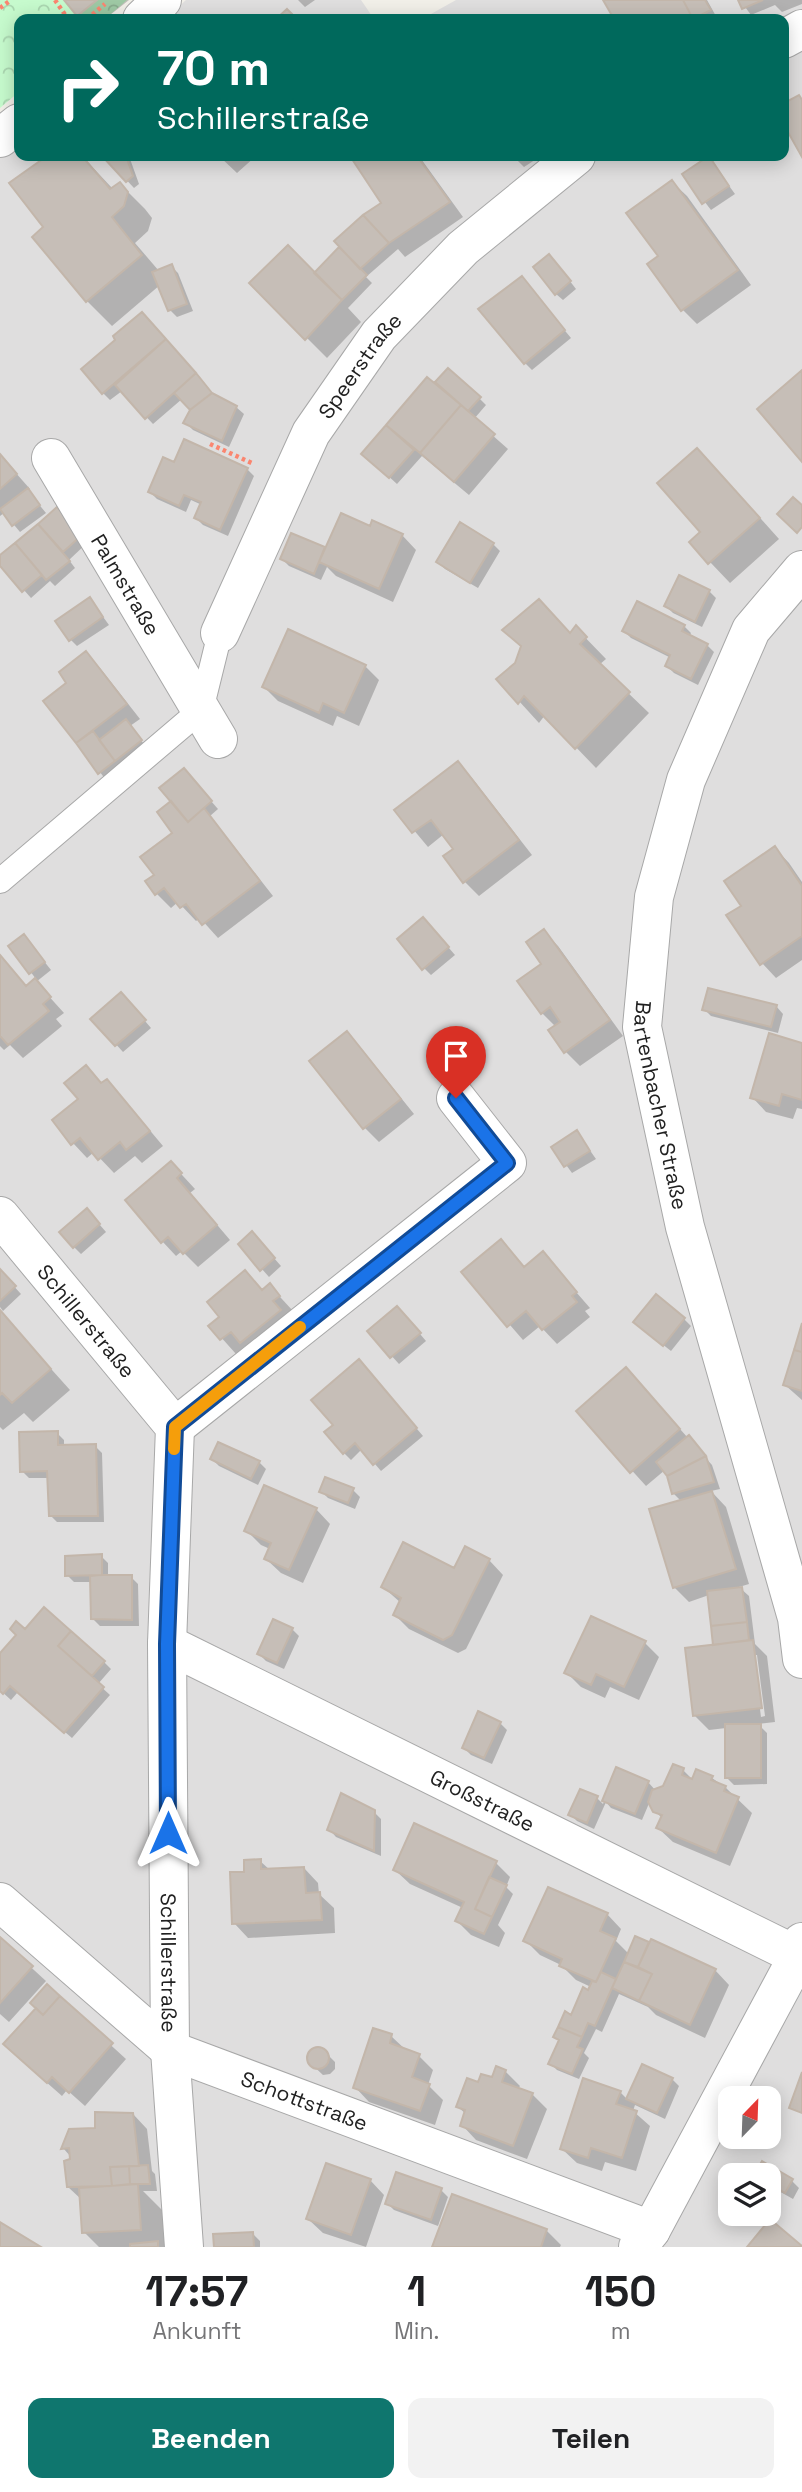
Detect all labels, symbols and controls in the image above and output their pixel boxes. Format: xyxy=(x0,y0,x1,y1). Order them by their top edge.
text: 70 m xyxy=(157,37,270,99)
icon: right xyxy=(42,42,133,133)
text: Schillerstraße xyxy=(157,98,370,138)
street label: Speerstraße xyxy=(312,307,407,424)
street label: Palmstraße xyxy=(86,529,167,640)
street label: Bartenbacher Straße xyxy=(629,999,694,1212)
pin xyxy=(426,1026,486,1098)
icon: arrive xyxy=(437,1037,475,1075)
street label: Schillerstraße xyxy=(32,1258,142,1383)
street label: Großstraße xyxy=(426,1763,539,1837)
position arrow xyxy=(131,1796,205,1870)
street label: Schillerstraße xyxy=(155,1893,183,2033)
street label: Schottstraße xyxy=(237,2064,372,2136)
north arrow xyxy=(718,2086,780,2149)
map controls xyxy=(718,2086,781,2226)
button: layers xyxy=(718,2163,781,2226)
text: 17:57 xyxy=(146,2265,248,2318)
text: 1 xyxy=(407,2265,426,2318)
text: 150 xyxy=(585,2265,656,2318)
text: Ankunft xyxy=(152,2316,242,2346)
text: Min. xyxy=(394,2316,439,2346)
text: m xyxy=(611,2316,631,2346)
button: Beenden xyxy=(28,2398,394,2478)
button: Teilen xyxy=(408,2398,774,2478)

